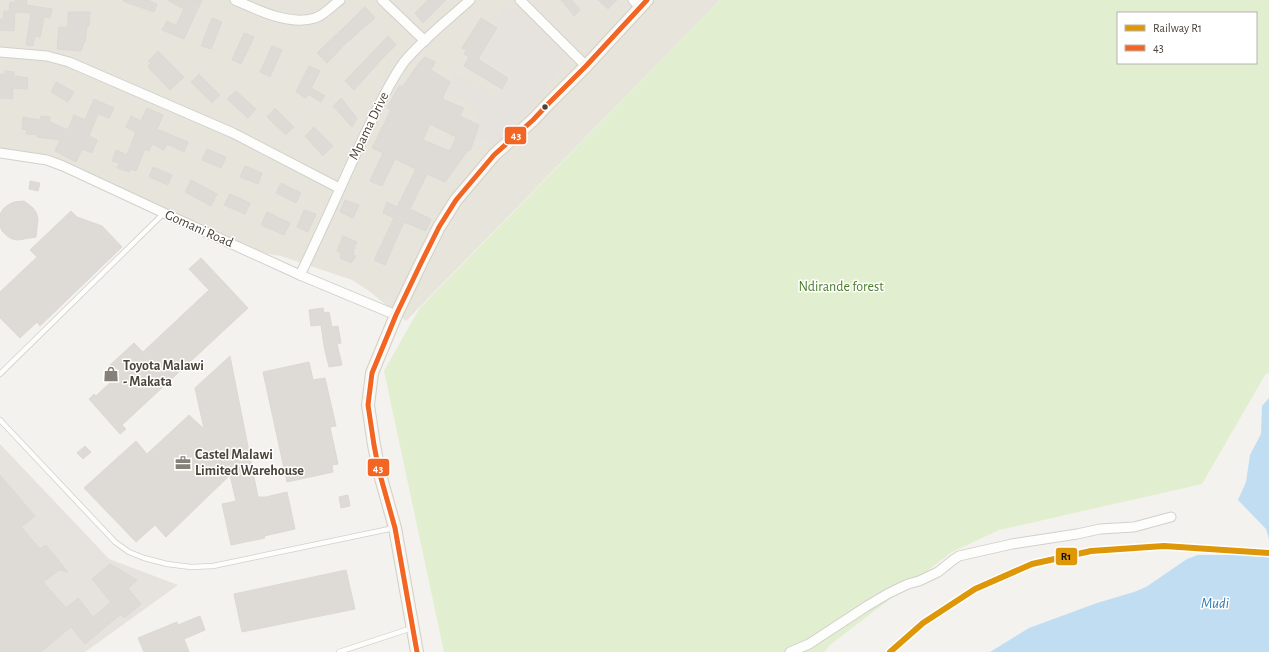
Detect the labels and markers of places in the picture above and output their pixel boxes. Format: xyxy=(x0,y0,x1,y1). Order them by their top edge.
unlabelled marker xyxy=(540,102,550,112)
place label: Toyota Malawi - Makata xyxy=(123,359,204,389)
shop icon: Toyota Malawi - Makata xyxy=(102,365,120,383)
place label: Castel Malawi Limited Warehouse xyxy=(195,448,304,478)
office icon: Castel Malawi Limited Warehouse xyxy=(174,454,192,472)

